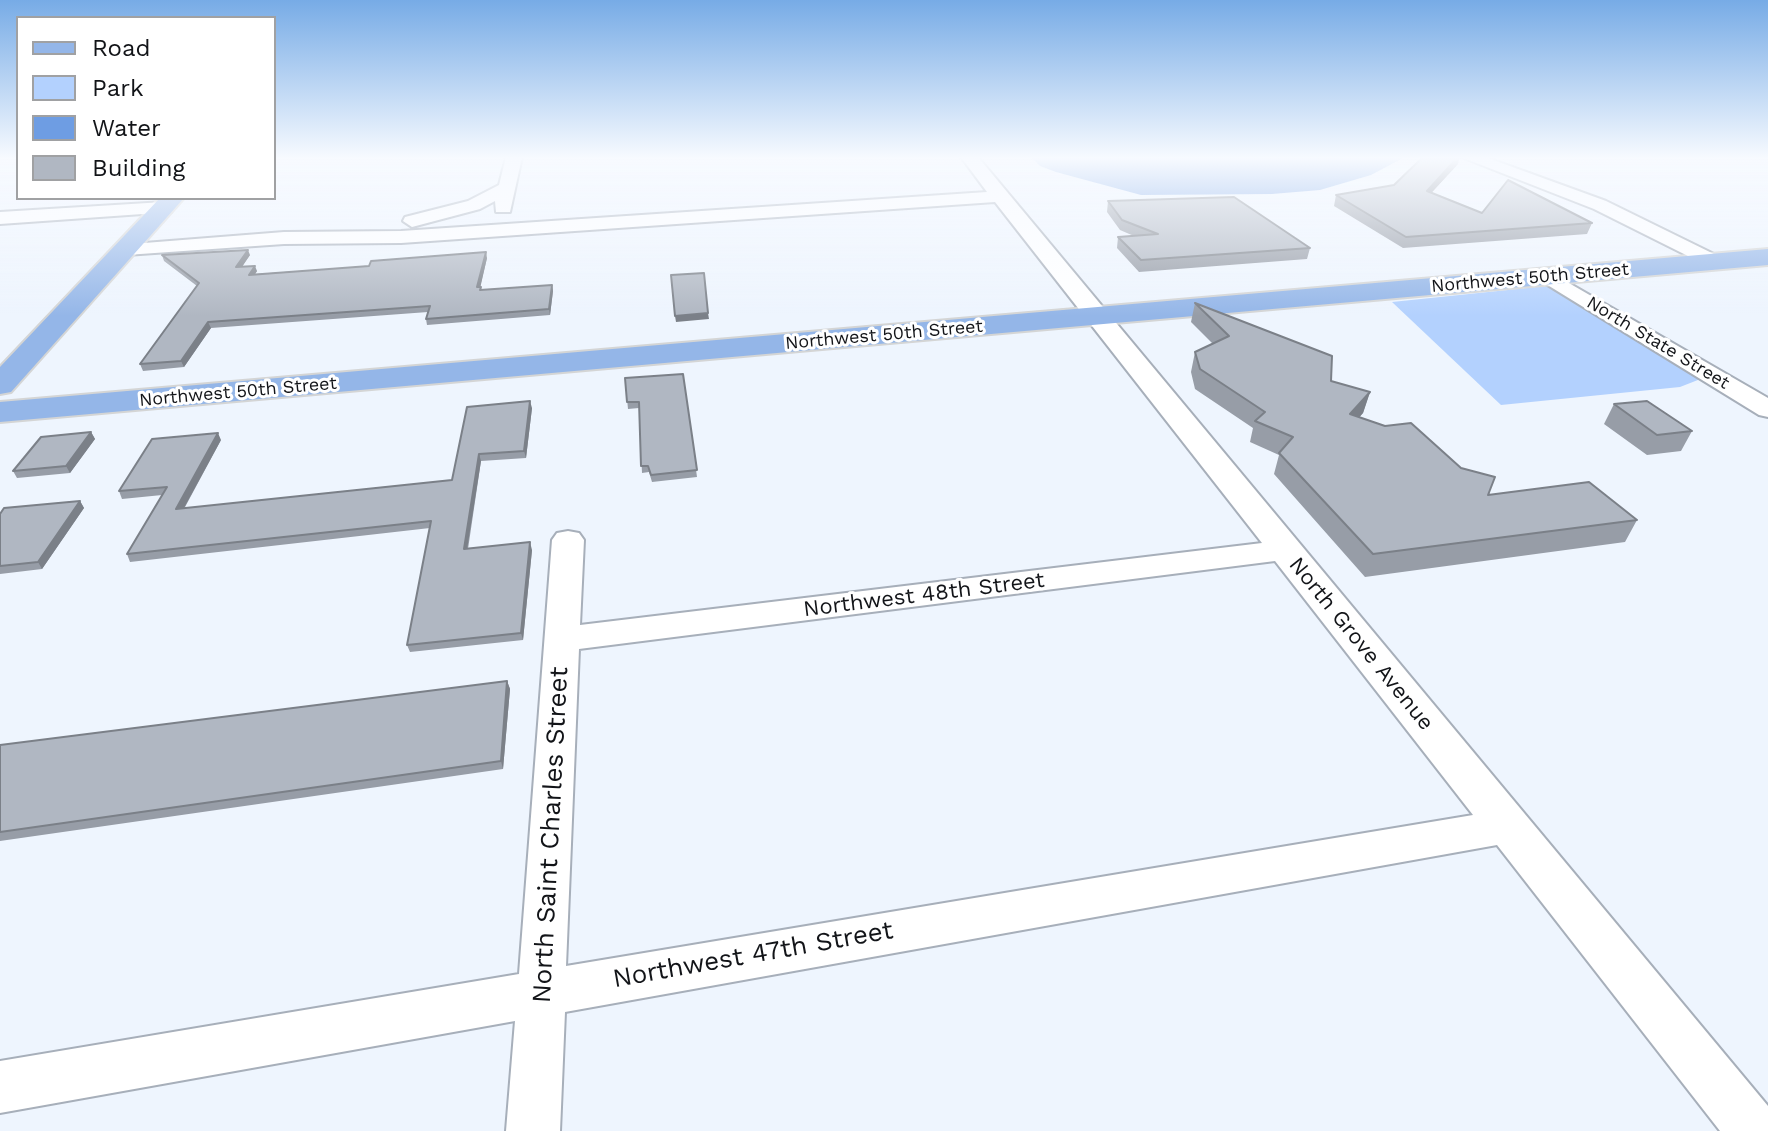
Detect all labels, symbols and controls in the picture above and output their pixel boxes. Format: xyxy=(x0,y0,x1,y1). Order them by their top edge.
legend xyxy=(16,16,276,200)
text: Road xyxy=(92,34,151,62)
text: Park xyxy=(92,74,144,102)
text: Water xyxy=(92,114,161,142)
text: Building xyxy=(92,154,185,182)
street label: Northwest 50th Street xyxy=(1430,259,1630,297)
street label: North State Street xyxy=(1583,292,1733,394)
street label: Northwest 50th Street xyxy=(784,316,984,354)
street label: Northwest 50th Street xyxy=(138,373,338,411)
street label: North Grove Avenue xyxy=(1283,552,1439,736)
street label: Northwest 48th Street xyxy=(802,567,1046,623)
street label: North Saint Charles Street xyxy=(527,666,575,1004)
street label: Northwest 47th Street xyxy=(610,915,896,995)

